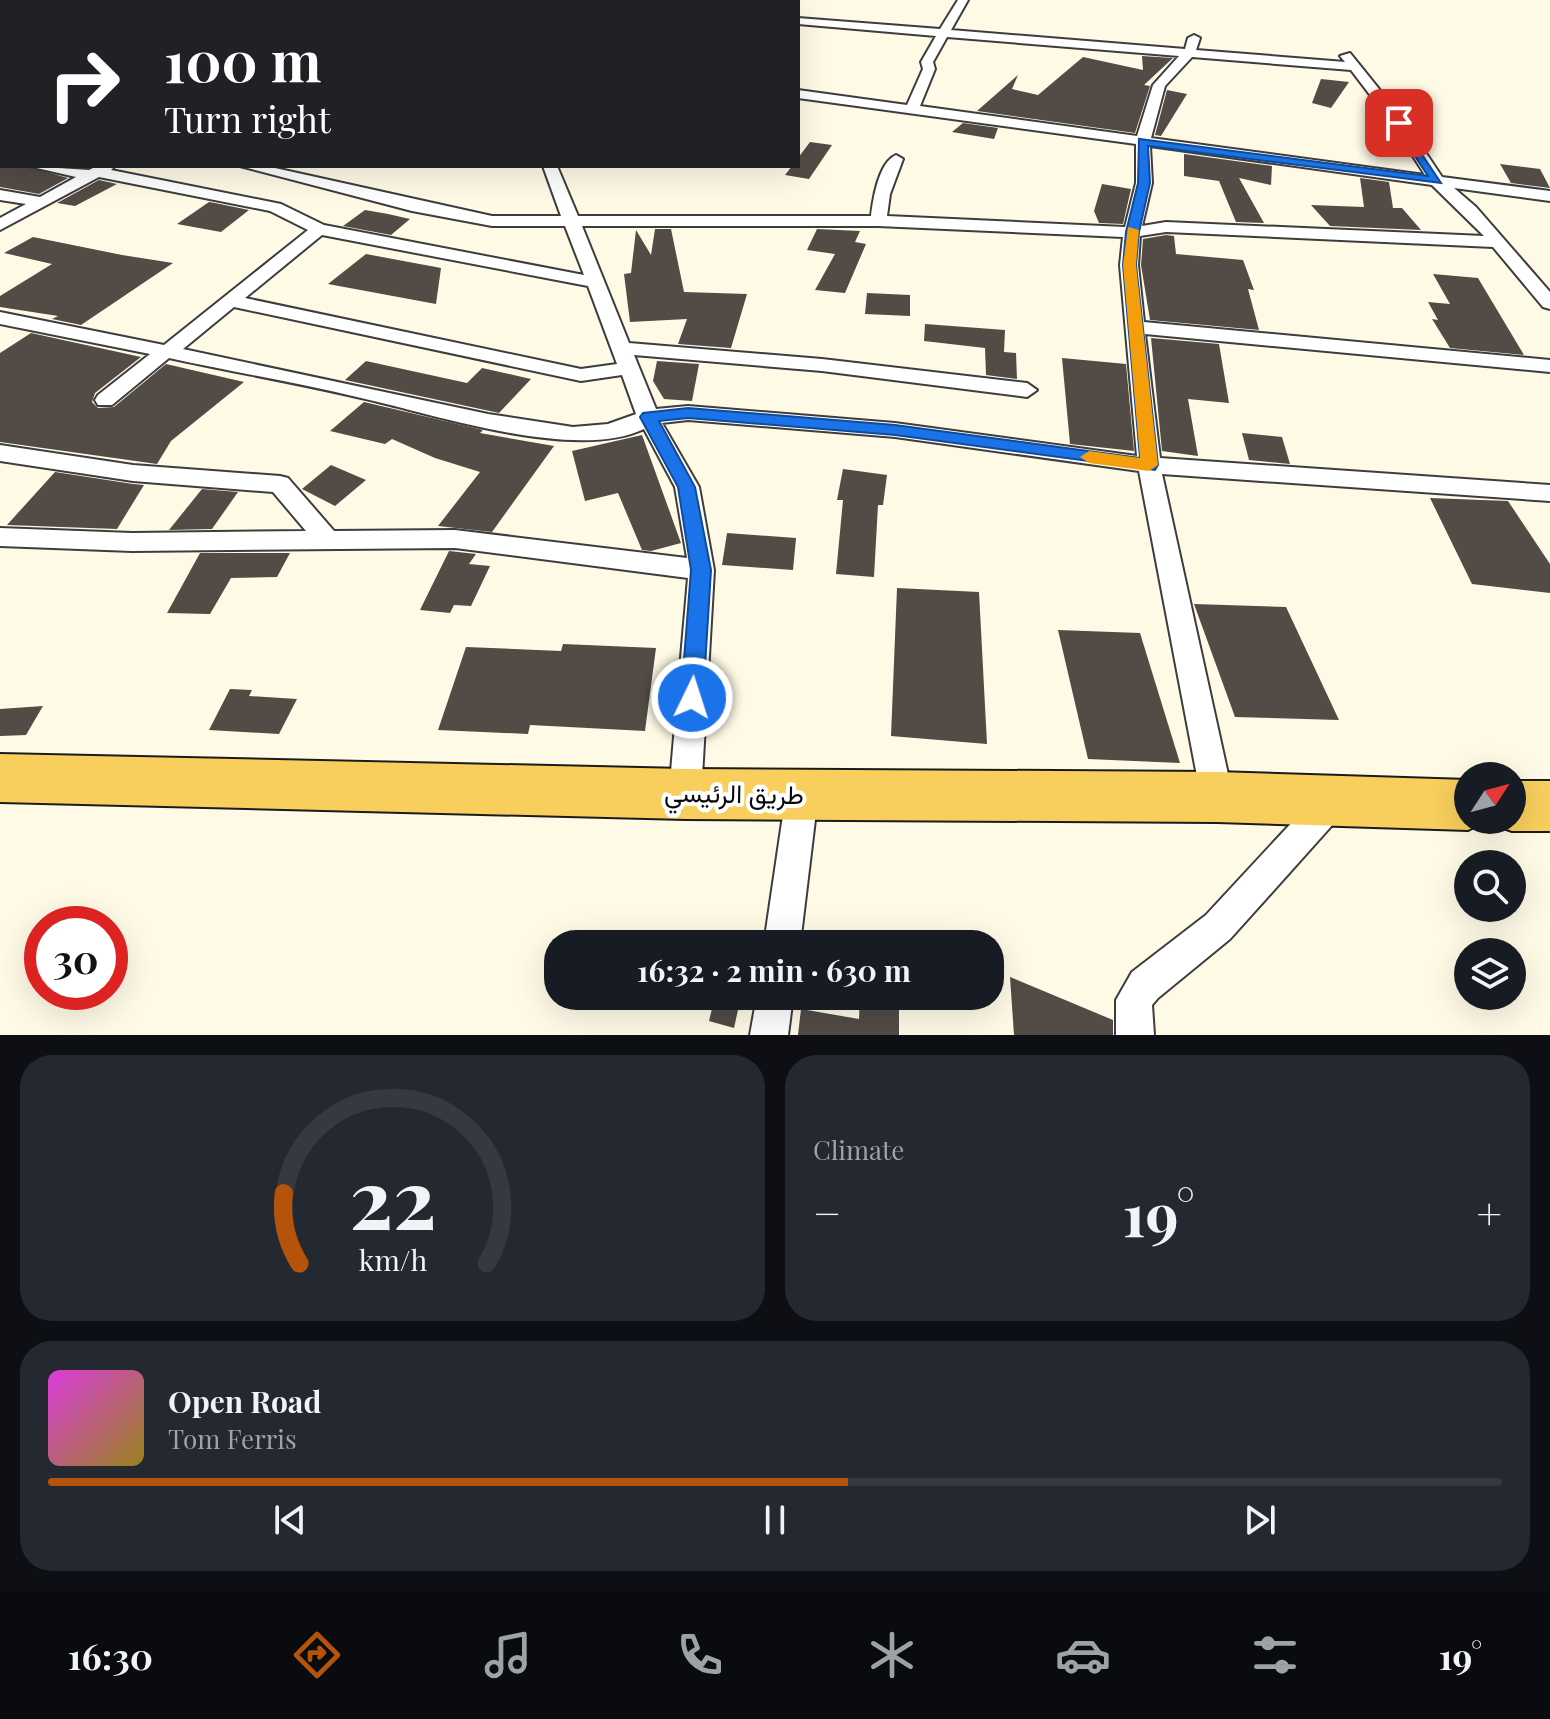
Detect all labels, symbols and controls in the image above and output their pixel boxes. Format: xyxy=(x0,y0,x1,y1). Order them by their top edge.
text: 100 m xyxy=(164,22,321,97)
icon: right xyxy=(32,32,136,136)
pin xyxy=(1365,89,1433,157)
text: Turn right xyxy=(164,94,331,142)
icon: arrive xyxy=(1377,101,1421,145)
position arrow xyxy=(650,656,734,740)
north arrow xyxy=(1454,762,1526,834)
map controls xyxy=(1454,762,1526,1010)
street label: طريق الرئيسي xyxy=(664,774,804,816)
button: search xyxy=(1454,850,1526,922)
speed limit sign: 30 xyxy=(24,906,128,1010)
button: layers xyxy=(1454,938,1526,1010)
text: 16:32 · 2 min · 630 m xyxy=(637,950,911,990)
text: Climate xyxy=(813,1132,904,1167)
text: 22 xyxy=(349,1140,436,1251)
text: 19° xyxy=(1123,1172,1195,1252)
text: − xyxy=(813,1182,841,1241)
text: + xyxy=(1476,1182,1502,1241)
text: km/h xyxy=(358,1240,427,1278)
text: Open Road xyxy=(168,1381,321,1421)
text: Tom Ferris xyxy=(168,1421,297,1456)
icon: previous xyxy=(268,1498,312,1542)
icon: pause xyxy=(753,1498,797,1542)
icon: next xyxy=(1238,1498,1282,1542)
icon: directions xyxy=(289,1627,345,1683)
icon: music xyxy=(480,1627,536,1683)
icon: phone xyxy=(672,1627,728,1683)
icon: climate xyxy=(864,1627,920,1683)
icon: car xyxy=(1055,1627,1111,1683)
icon: filters xyxy=(1247,1627,1303,1683)
text: 16:30 xyxy=(68,1631,153,1679)
text: 19° xyxy=(1439,1631,1482,1679)

